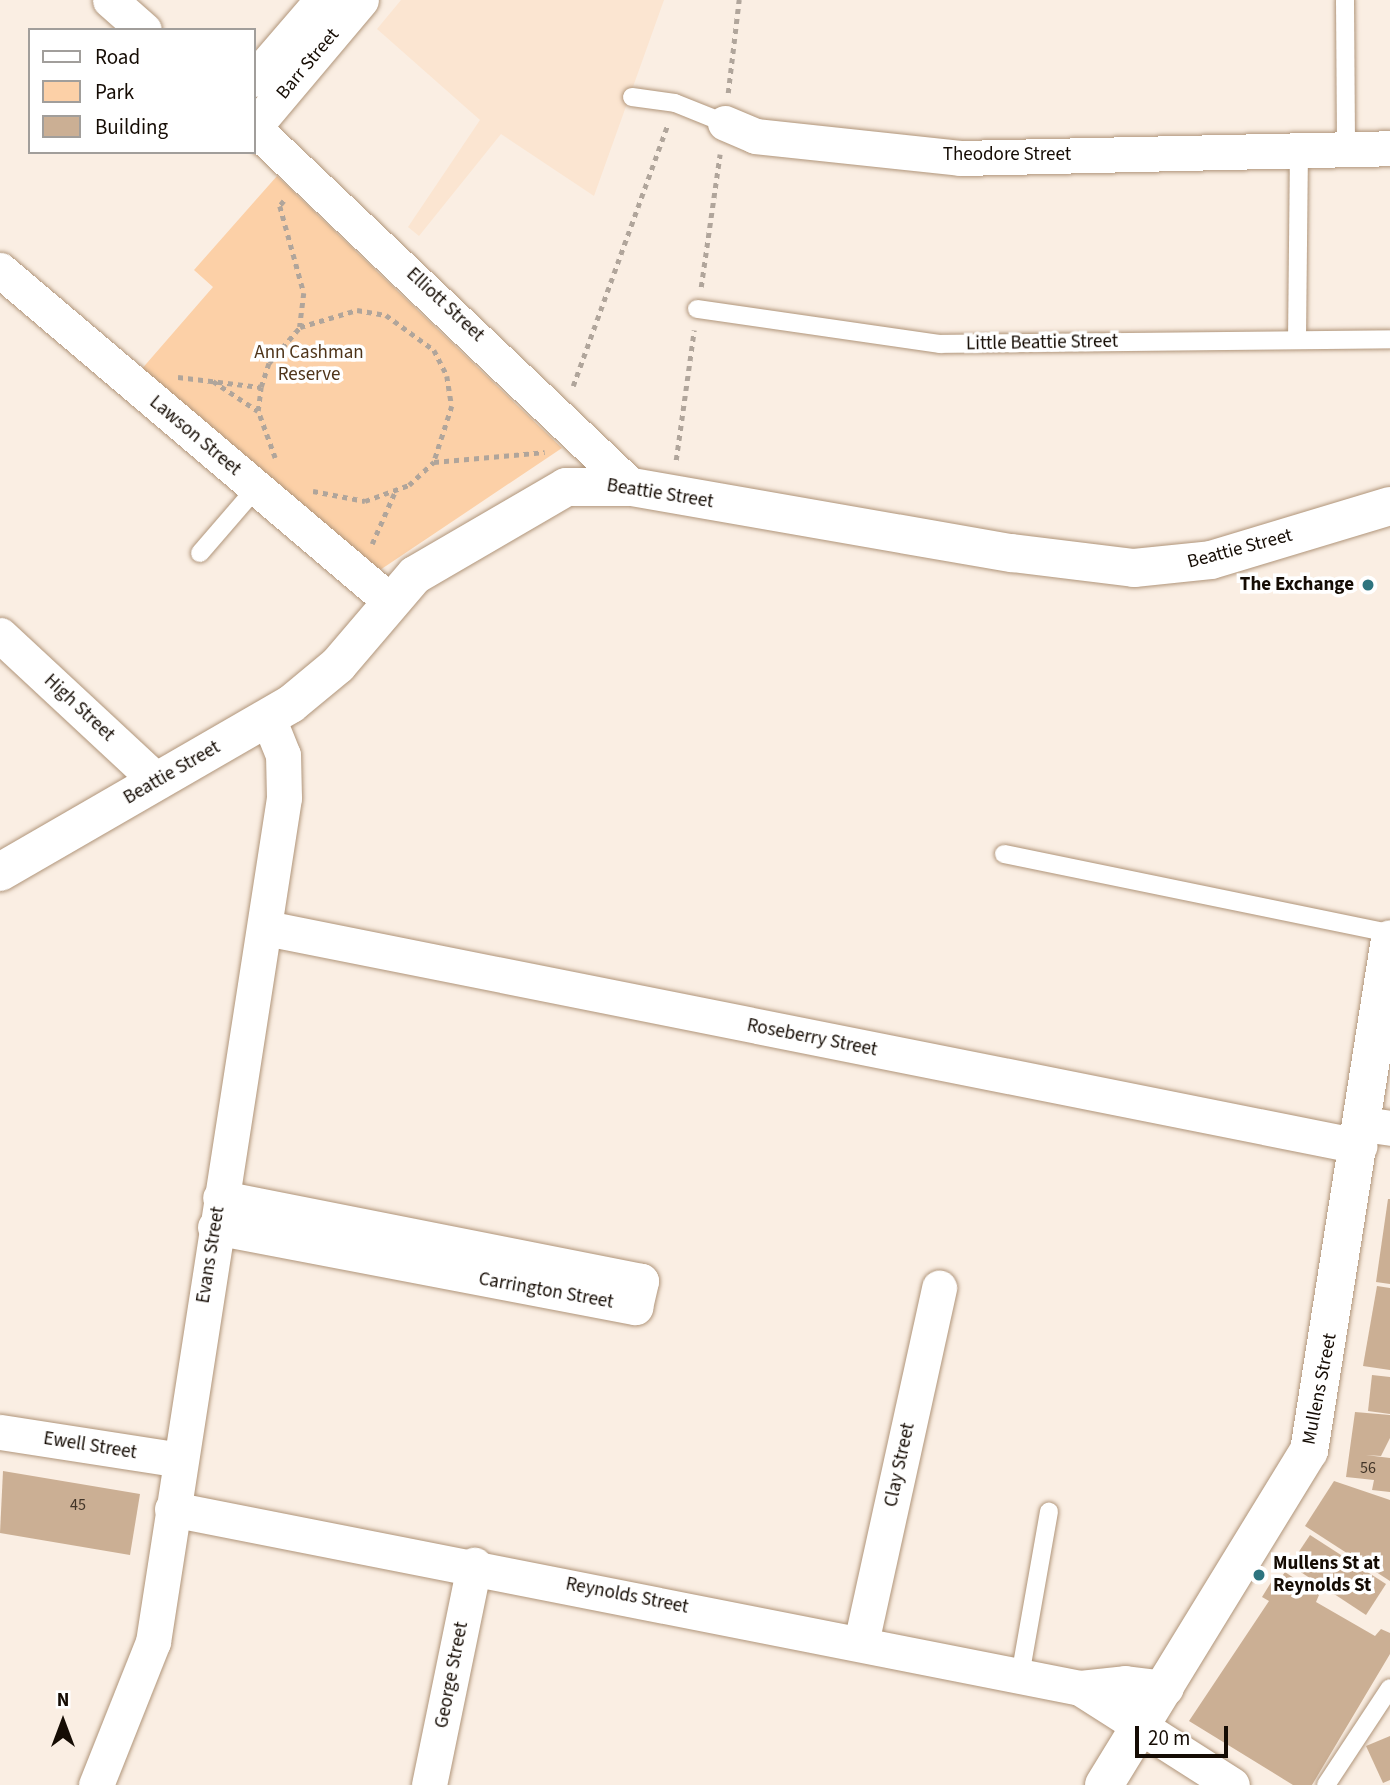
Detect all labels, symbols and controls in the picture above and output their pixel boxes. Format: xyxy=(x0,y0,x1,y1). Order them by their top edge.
street label: Barr Street xyxy=(272,24,344,104)
legend xyxy=(28,28,256,154)
text: Road xyxy=(95,42,140,72)
text: Park xyxy=(95,77,134,107)
text: Building xyxy=(95,112,168,142)
street label: Theodore Street xyxy=(943,144,1071,166)
street label: Elliott Street xyxy=(401,263,489,347)
street label: Little Beattie Street xyxy=(966,330,1118,356)
park label: Ann Cashman Reserve xyxy=(254,342,364,386)
street label: Lawson Street xyxy=(145,391,245,481)
street label: Beattie Street xyxy=(605,474,715,514)
street label: Beattie Street xyxy=(1185,524,1295,574)
place label: The Exchange xyxy=(1240,574,1354,596)
marker: The Exchange xyxy=(1360,577,1376,593)
street label: High Street xyxy=(39,670,119,746)
street label: Beattie Street xyxy=(120,736,224,810)
street label: Roseberry Street xyxy=(745,1014,879,1062)
street label: Evans Street xyxy=(192,1205,230,1305)
street label: Carrington Street xyxy=(477,1268,615,1314)
street label: Mullens Street xyxy=(1298,1331,1342,1447)
street label: Clay Street xyxy=(880,1421,920,1509)
street label: Ewell Street xyxy=(42,1427,138,1465)
house number: 56 xyxy=(1360,1458,1376,1478)
house number: 45 xyxy=(70,1495,86,1515)
place label: Mullens St at Reynolds St xyxy=(1273,1553,1380,1597)
marker: Mullens St at Reynolds St xyxy=(1251,1567,1267,1583)
street label: Reynolds Street xyxy=(564,1573,690,1619)
street label: George Street xyxy=(431,1620,473,1730)
north arrow xyxy=(28,1687,98,1757)
text: N xyxy=(57,1687,69,1714)
scale bar xyxy=(1138,1712,1231,1756)
text: 20 m xyxy=(1148,1723,1190,1753)

